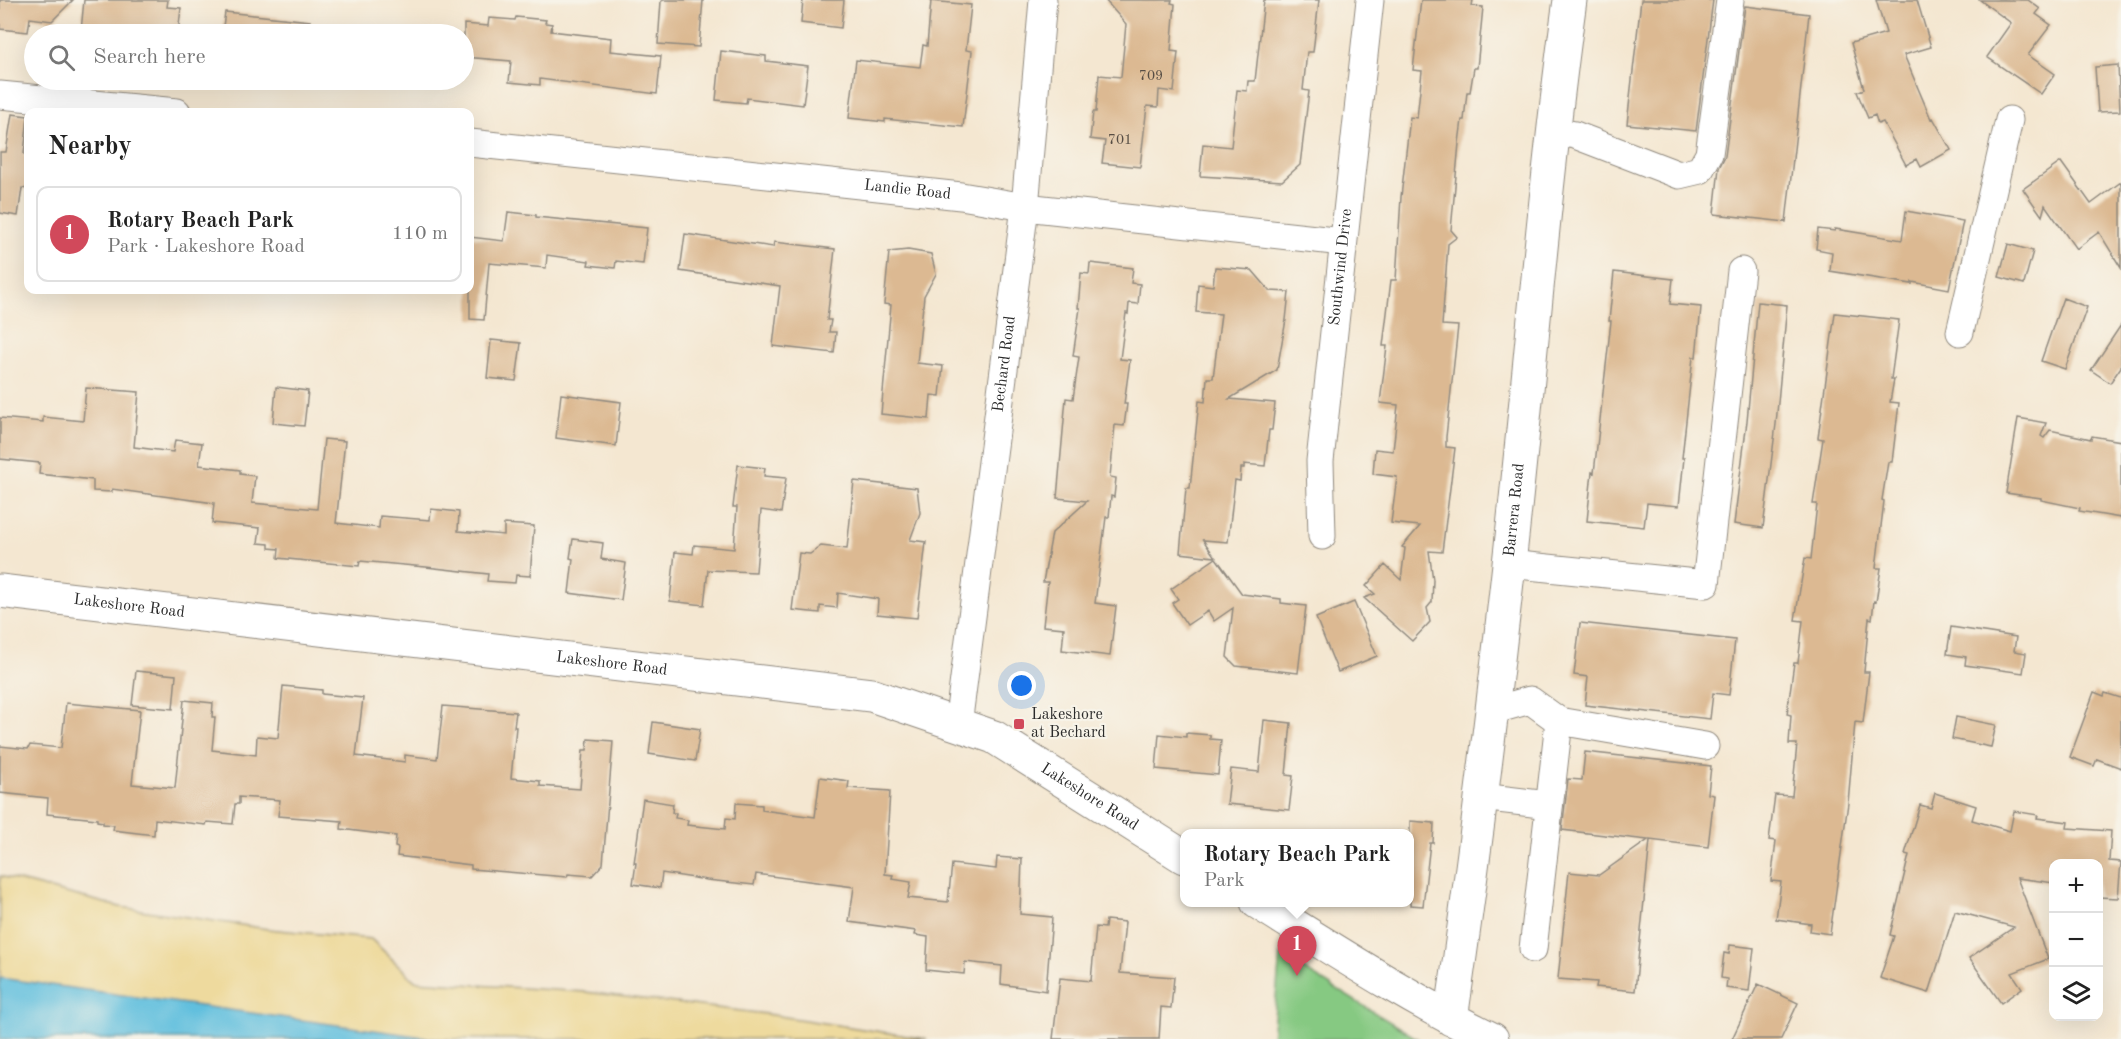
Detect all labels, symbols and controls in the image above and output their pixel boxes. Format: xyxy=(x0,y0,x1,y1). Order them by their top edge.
search box xyxy=(24,24,474,90)
icon: search xyxy=(45,41,78,74)
text: Search here xyxy=(93,46,206,68)
house number: 709 xyxy=(1139,69,1163,83)
house number: 701 xyxy=(1108,133,1132,147)
text: Nearby xyxy=(48,134,132,160)
street label: Landie Road xyxy=(863,178,952,203)
street label: Southwind Drive xyxy=(1327,208,1355,326)
text: Rotary Beach Park xyxy=(107,210,294,232)
text: 1 xyxy=(64,224,75,244)
text: 110 m xyxy=(392,224,448,244)
text: Park · Lakeshore Road xyxy=(107,237,305,257)
street label: Bechard Road xyxy=(991,315,1019,413)
street label: Barrera Road xyxy=(1502,462,1528,558)
street label: Lakeshore Road xyxy=(73,592,186,621)
street label: Lakeshore Road xyxy=(555,649,668,679)
your location xyxy=(1007,671,1036,700)
place label: Lakeshore at Bechard xyxy=(1031,707,1106,741)
marker: Lakeshore at Bechard xyxy=(1012,717,1026,731)
street label: Lakeshore Road xyxy=(1038,761,1141,834)
popup xyxy=(1180,829,1414,907)
text: Rotary Beach Park xyxy=(1203,844,1391,866)
map controls xyxy=(2049,859,2103,1021)
button: + xyxy=(2049,859,2103,913)
text: Park xyxy=(1203,871,1245,891)
button: − xyxy=(2049,913,2103,967)
pin: 1 xyxy=(1278,926,1316,976)
button: layers xyxy=(2049,967,2103,1021)

